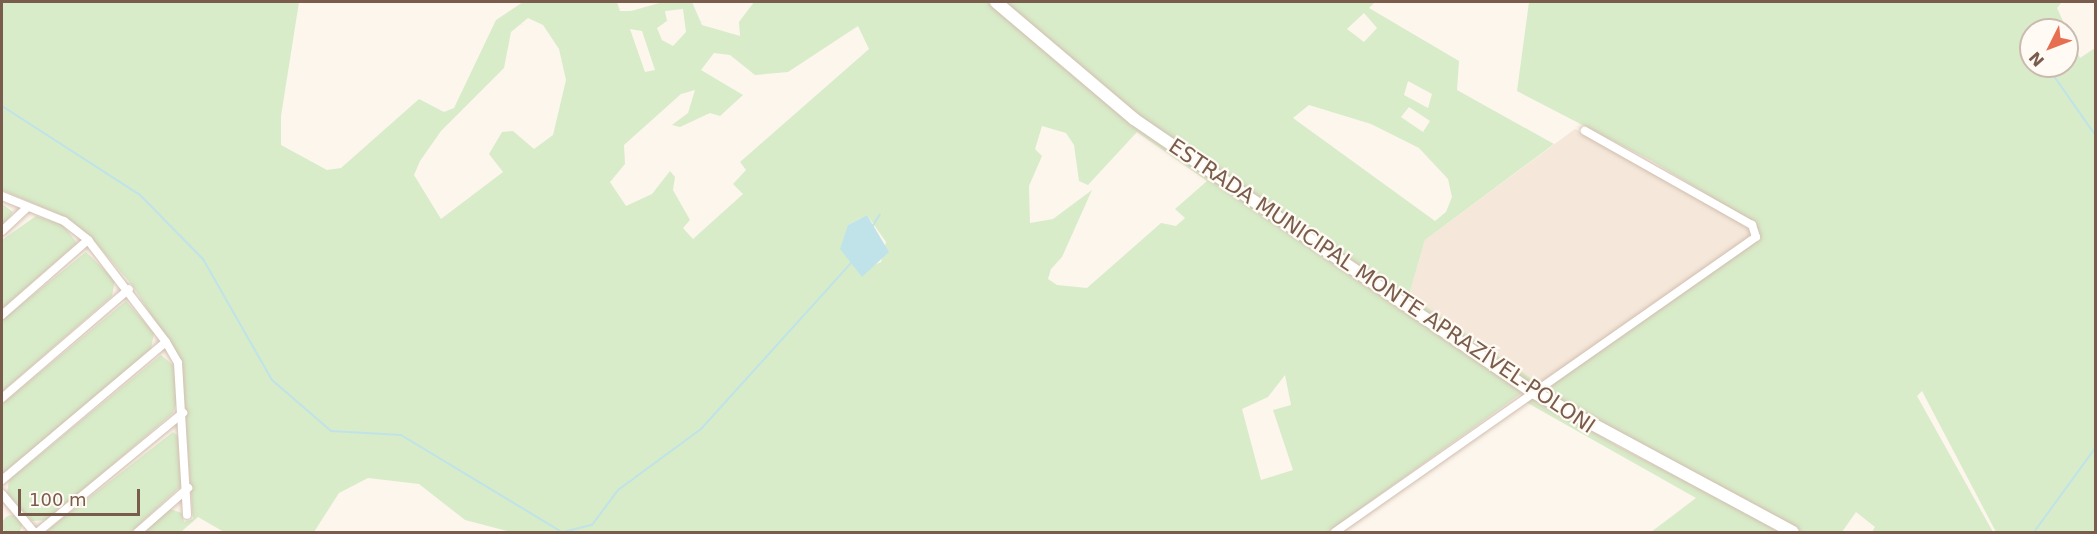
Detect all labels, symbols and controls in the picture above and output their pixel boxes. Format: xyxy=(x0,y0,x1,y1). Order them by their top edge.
north arrow xyxy=(2019,18,2079,78)
text: N xyxy=(2025,48,2048,70)
street label: ESTRADA MUNICIPAL MONTE APRAZÍVEL-POLONI xyxy=(1164,133,1600,439)
scale bar xyxy=(21,477,142,515)
text: 100 m xyxy=(29,489,87,510)

